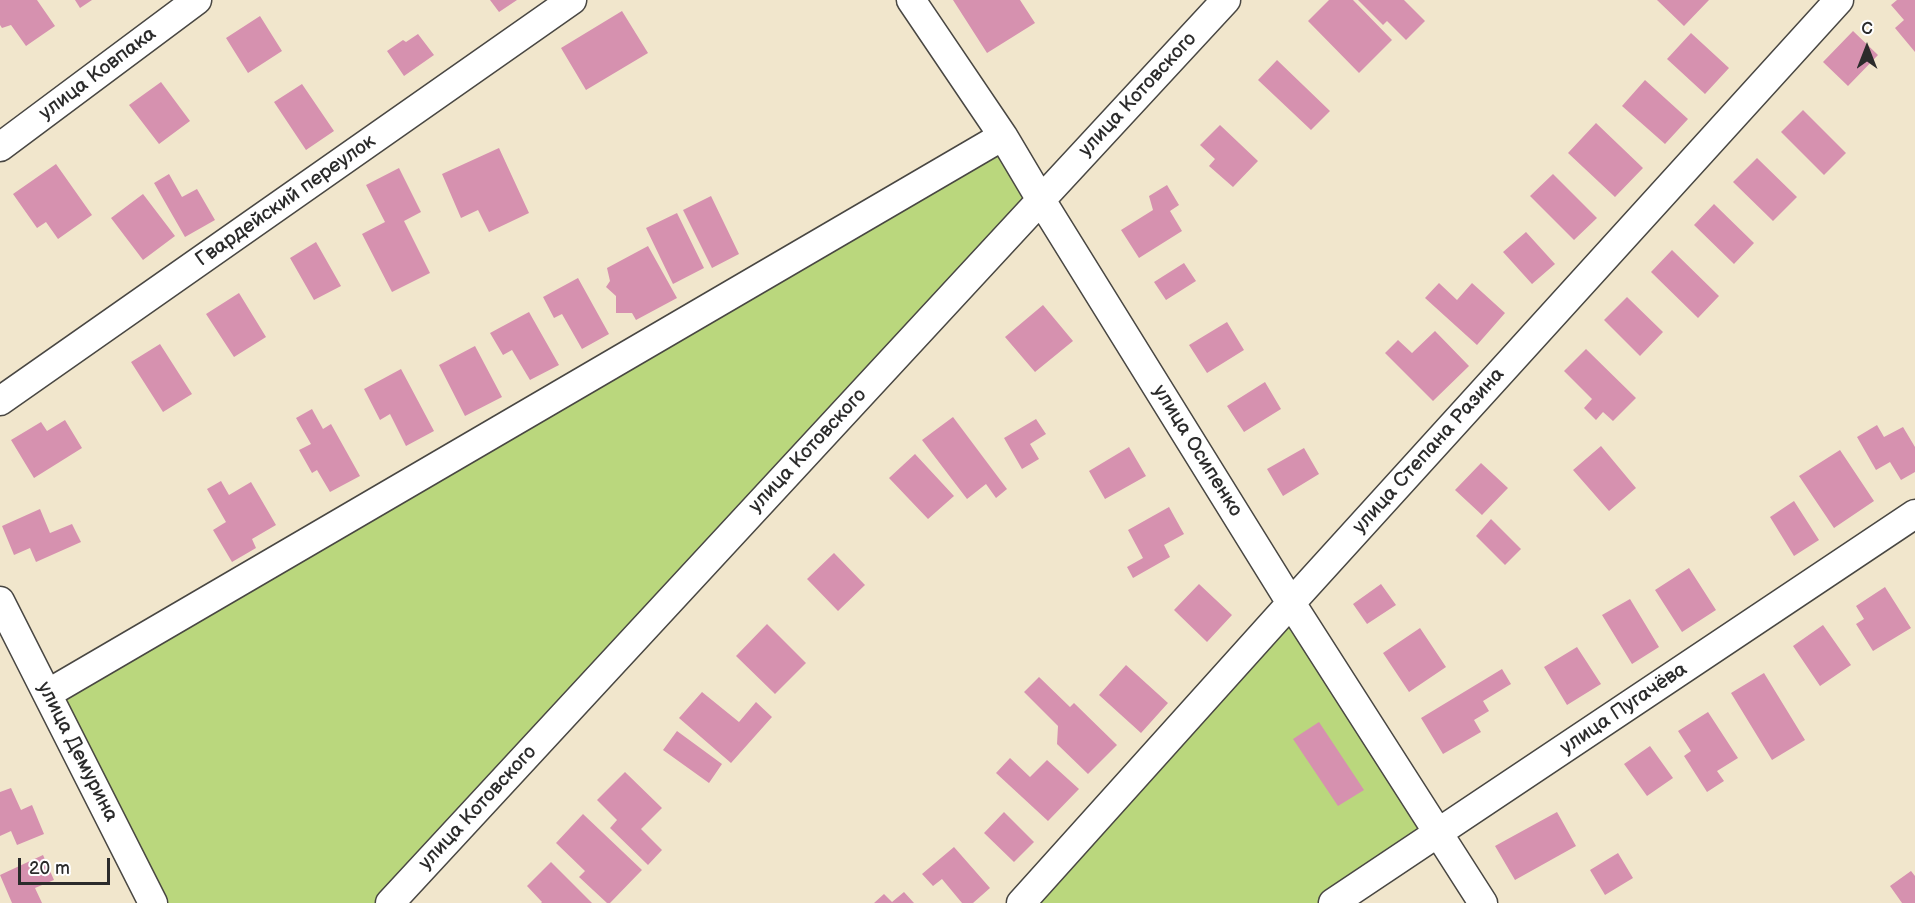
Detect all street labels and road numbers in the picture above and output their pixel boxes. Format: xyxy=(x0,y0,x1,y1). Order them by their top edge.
street label: улица Ковпака xyxy=(35,22,161,126)
street label: улица Котовского xyxy=(1074,28,1202,162)
street label: Гвардейский переулок xyxy=(191,130,381,272)
street label: улица Степана Разина xyxy=(1348,363,1510,539)
street label: улица Осипенко xyxy=(1147,381,1247,521)
street label: улица Котовского xyxy=(744,384,872,518)
street label: улица Пугачёва xyxy=(1556,658,1692,760)
street label: улица Демурина xyxy=(31,678,123,826)
street label: улица Котовского xyxy=(414,741,542,875)

